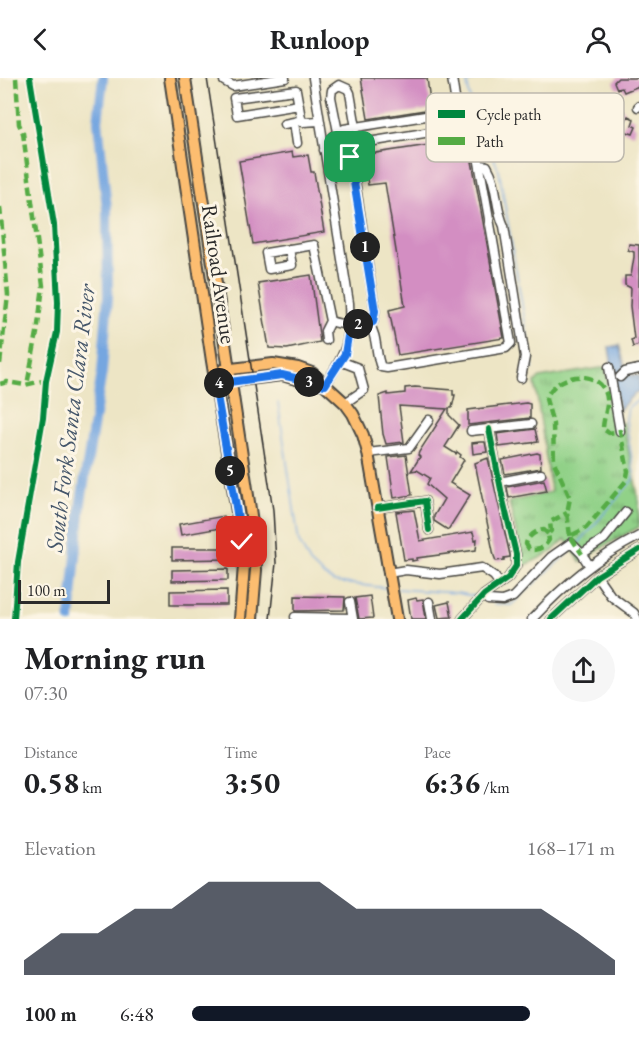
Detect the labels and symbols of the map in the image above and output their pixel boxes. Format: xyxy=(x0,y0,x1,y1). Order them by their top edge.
legend xyxy=(426,93,624,162)
text: Cycle path xyxy=(476,104,541,125)
pin xyxy=(324,131,375,182)
text: Path xyxy=(476,131,504,152)
street label: Railroad Avenue xyxy=(195,202,243,346)
pin: 1 xyxy=(350,232,380,262)
water label: South Fork Santa Clara River xyxy=(38,281,102,554)
pin: 2 xyxy=(343,309,373,339)
pin: 3 xyxy=(294,367,324,397)
pin: 4 xyxy=(204,368,234,398)
pin: 5 xyxy=(215,456,245,486)
pin xyxy=(216,516,267,567)
scale bar xyxy=(18,577,110,604)

